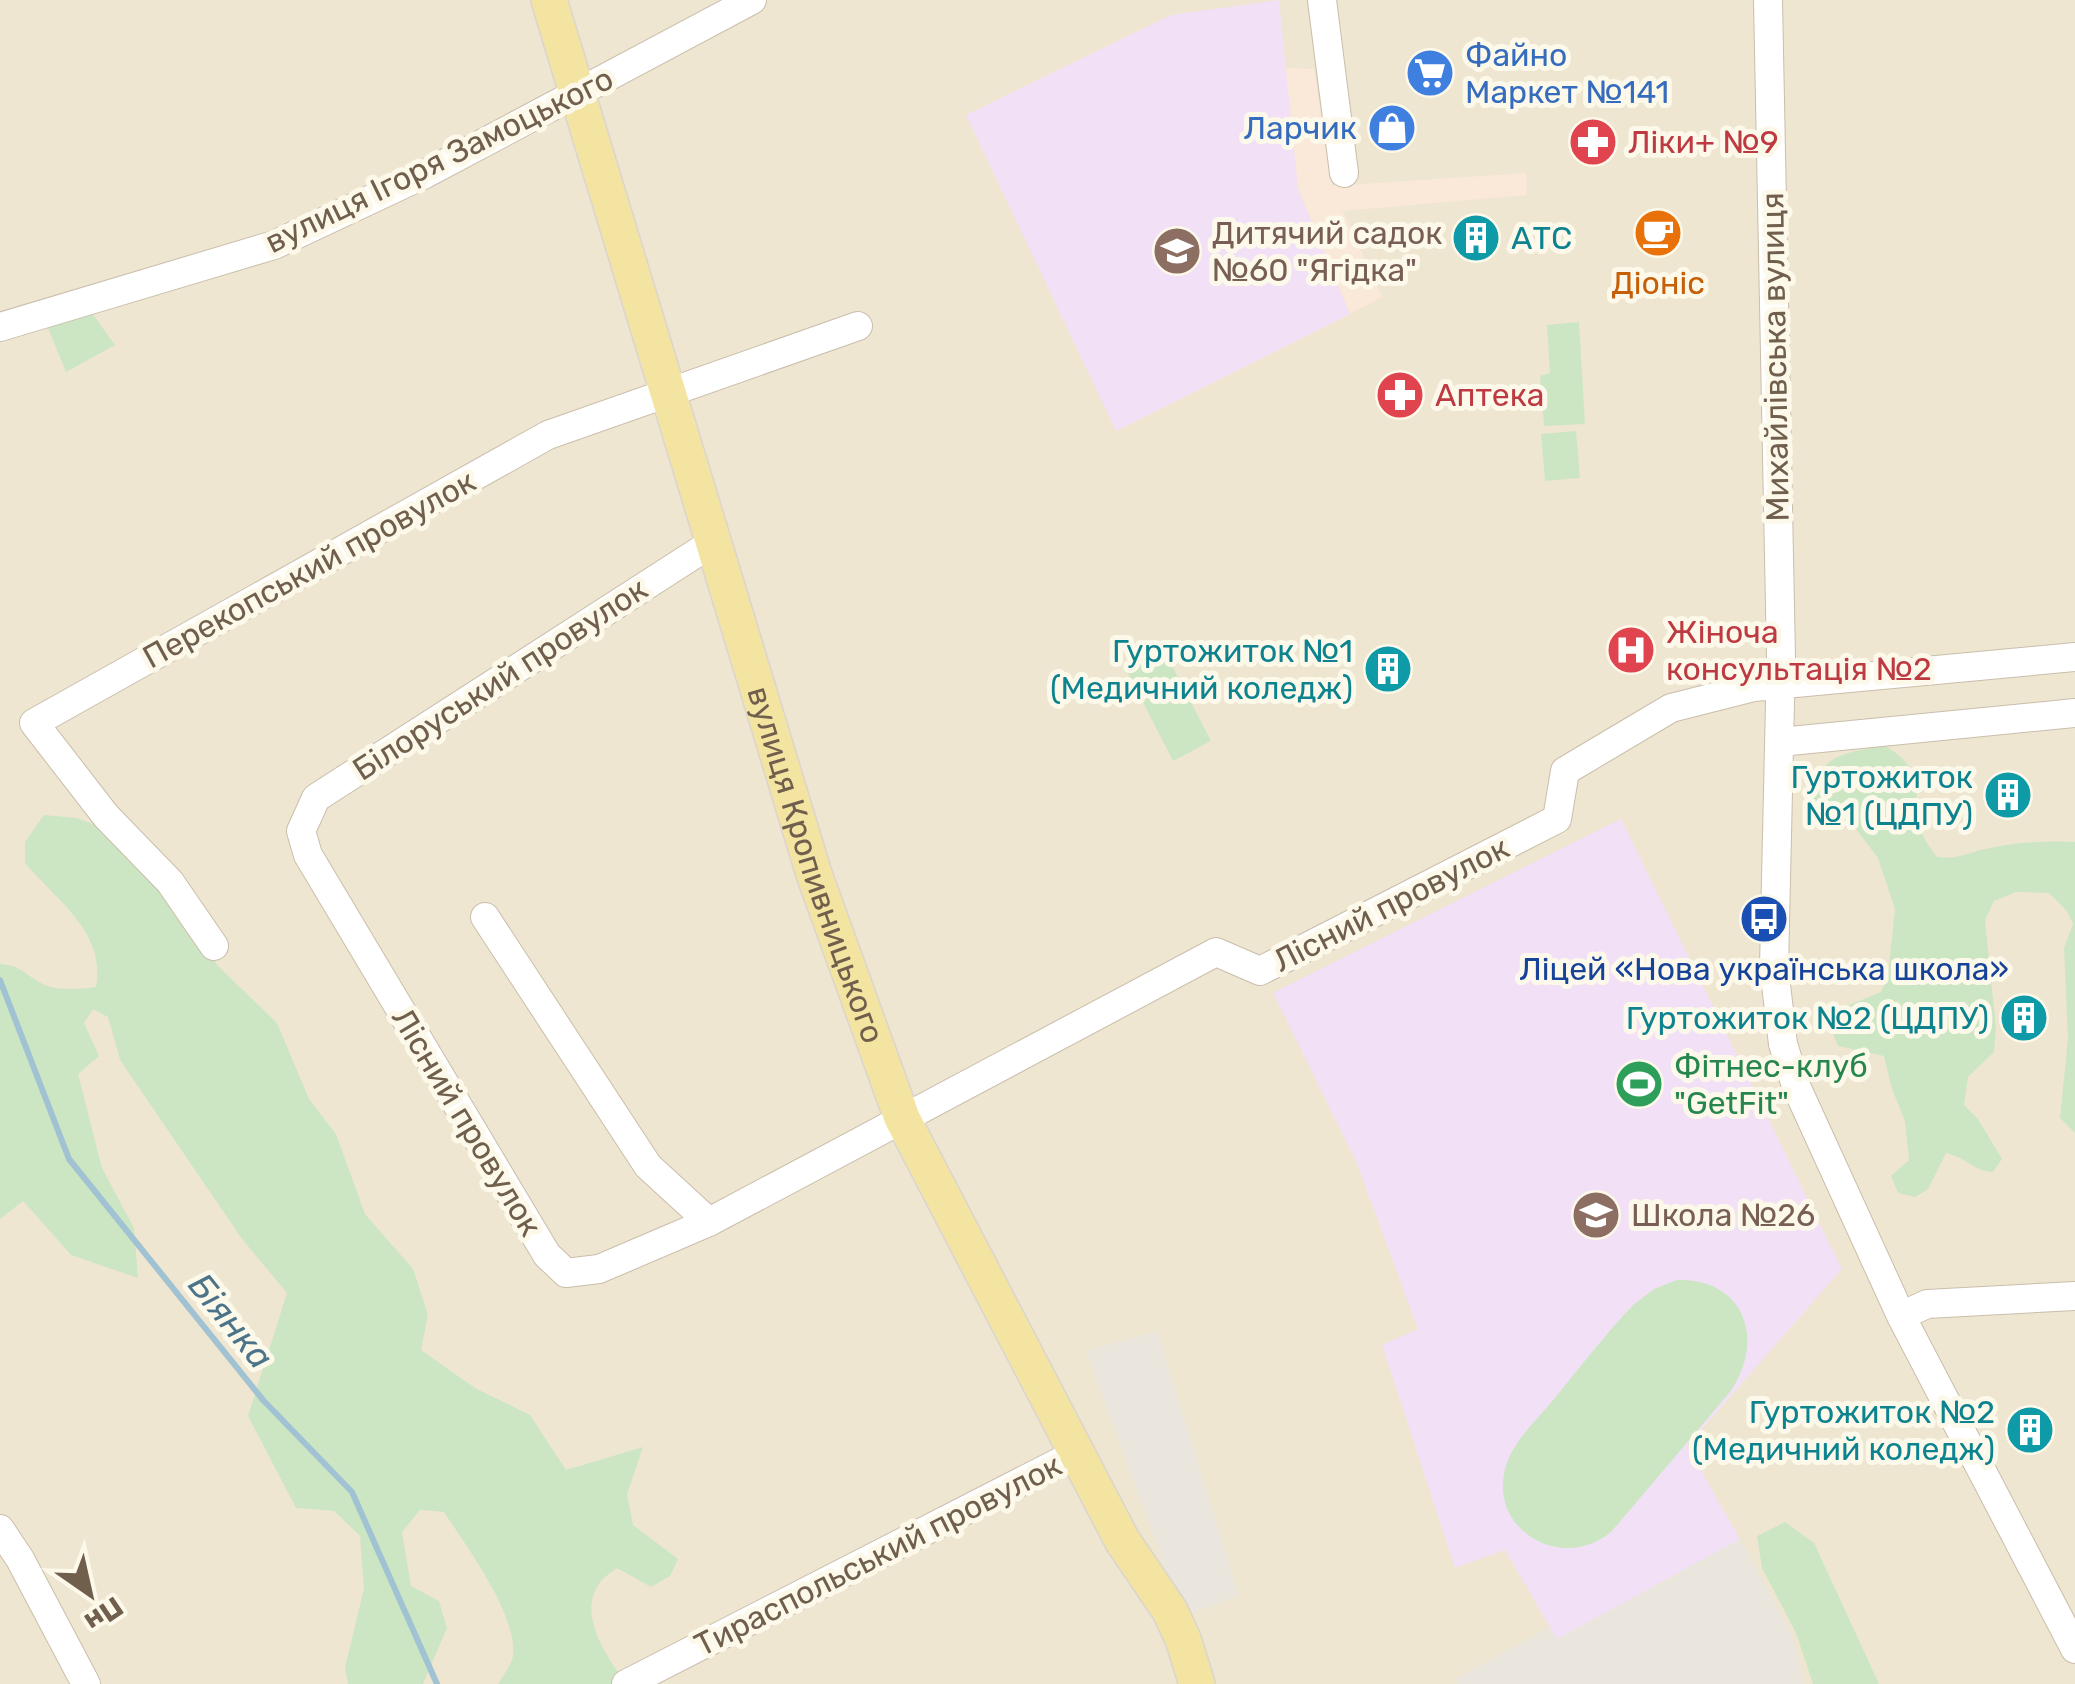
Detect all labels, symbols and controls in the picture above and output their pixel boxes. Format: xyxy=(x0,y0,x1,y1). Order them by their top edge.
place label: Файно Маркет №141 xyxy=(1465,36,1669,111)
supermarket icon: Файно Маркет №141 xyxy=(1404,47,1456,99)
street label: вулиця Ігоря Замоцького xyxy=(259,59,619,261)
shop icon: Ларчик xyxy=(1366,102,1418,154)
place label: Ларчик xyxy=(1243,109,1357,147)
pharmacy icon: Ліки+ №9 xyxy=(1567,116,1619,168)
place label: Ліки+ №9 xyxy=(1628,123,1779,161)
street label: Михайлівська вулиця xyxy=(1753,192,1797,522)
cafe icon: Діоніс xyxy=(1632,207,1684,259)
building icon: АТС xyxy=(1450,212,1502,264)
place label: Дитячий садок №60 "Ягідка" xyxy=(1212,214,1442,289)
place label: АТС xyxy=(1511,219,1572,257)
school or university icon: Дитячий садок №60 "Ягідка" xyxy=(1151,225,1203,277)
place label: Діоніс xyxy=(1611,264,1705,302)
pharmacy icon: Аптека xyxy=(1374,369,1426,421)
place label: Аптека xyxy=(1435,376,1545,414)
street label: Перекопський провулок xyxy=(136,462,482,676)
street label: Білоруський провулок xyxy=(346,570,654,788)
place label: Жіноча консультація №2 xyxy=(1666,613,1932,688)
hospital icon: Жіноча консультація №2 xyxy=(1605,624,1657,676)
place label: Гуртожиток №1 (Медичний коледж) xyxy=(1050,632,1353,707)
building icon: Гуртожиток №1 (Медичний коледж) xyxy=(1362,643,1414,695)
street label: вулиця Кропивницького xyxy=(739,682,892,1048)
place label: Гуртожиток №1 (ЦДПУ) xyxy=(1791,758,1973,833)
building icon: Гуртожиток №1 (ЦДПУ) xyxy=(1982,769,2034,821)
street label: Лісний провулок xyxy=(1267,828,1515,980)
bus stop icon: Ліцей «Нова українська школа» xyxy=(1738,893,1790,945)
place label: Ліцей «Нова українська школа» xyxy=(1519,950,2009,988)
building icon: Гуртожиток №2 (ЦДПУ) xyxy=(1998,992,2050,1044)
place label: Гуртожиток №2 (ЦДПУ) xyxy=(1626,999,1989,1037)
street label: Лісний провулок xyxy=(384,1001,550,1243)
place label: Фітнес-клуб "GetFit" xyxy=(1674,1047,1868,1122)
sports icon: Фітнес-клуб "GetFit" xyxy=(1613,1058,1665,1110)
school or university icon: Школа №26 xyxy=(1570,1189,1622,1241)
place label: Школа №26 xyxy=(1631,1196,1815,1234)
water label: Біянка xyxy=(180,1265,282,1377)
place label: Гуртожиток №2 (Медичний коледж) xyxy=(1692,1393,1995,1468)
building icon: Гуртожиток №2 (Медичний коледж) xyxy=(2004,1404,2056,1456)
street label: Тираспольський провулок xyxy=(688,1446,1068,1664)
north arrow xyxy=(40,1544,140,1644)
text: Пн xyxy=(78,1590,129,1639)

